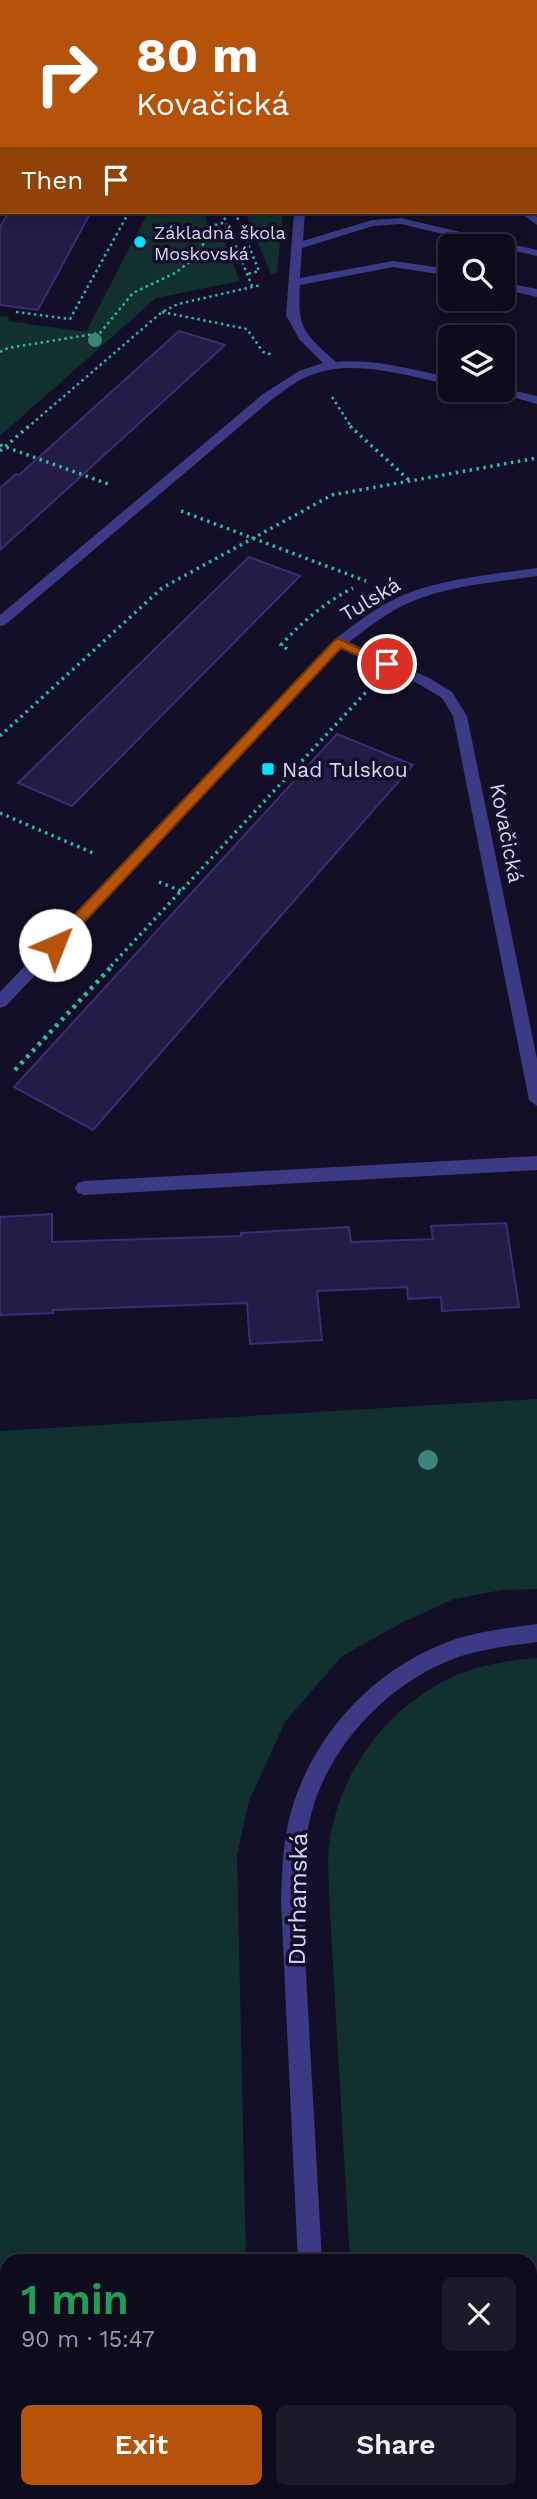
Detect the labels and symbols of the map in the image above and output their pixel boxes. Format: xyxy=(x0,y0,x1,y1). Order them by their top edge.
place label: Základná škola Moskovská xyxy=(154,222,286,264)
marker: Základná škola Moskovská xyxy=(132,234,148,250)
street label: Tulská xyxy=(336,571,405,627)
pin xyxy=(357,634,417,694)
place label: Nad Tulskou xyxy=(282,757,408,782)
marker: Nad Tulskou xyxy=(260,761,276,777)
street label: Kovačická xyxy=(485,781,529,885)
position arrow xyxy=(18,908,92,982)
street label: Durhamská xyxy=(283,1832,313,1966)

